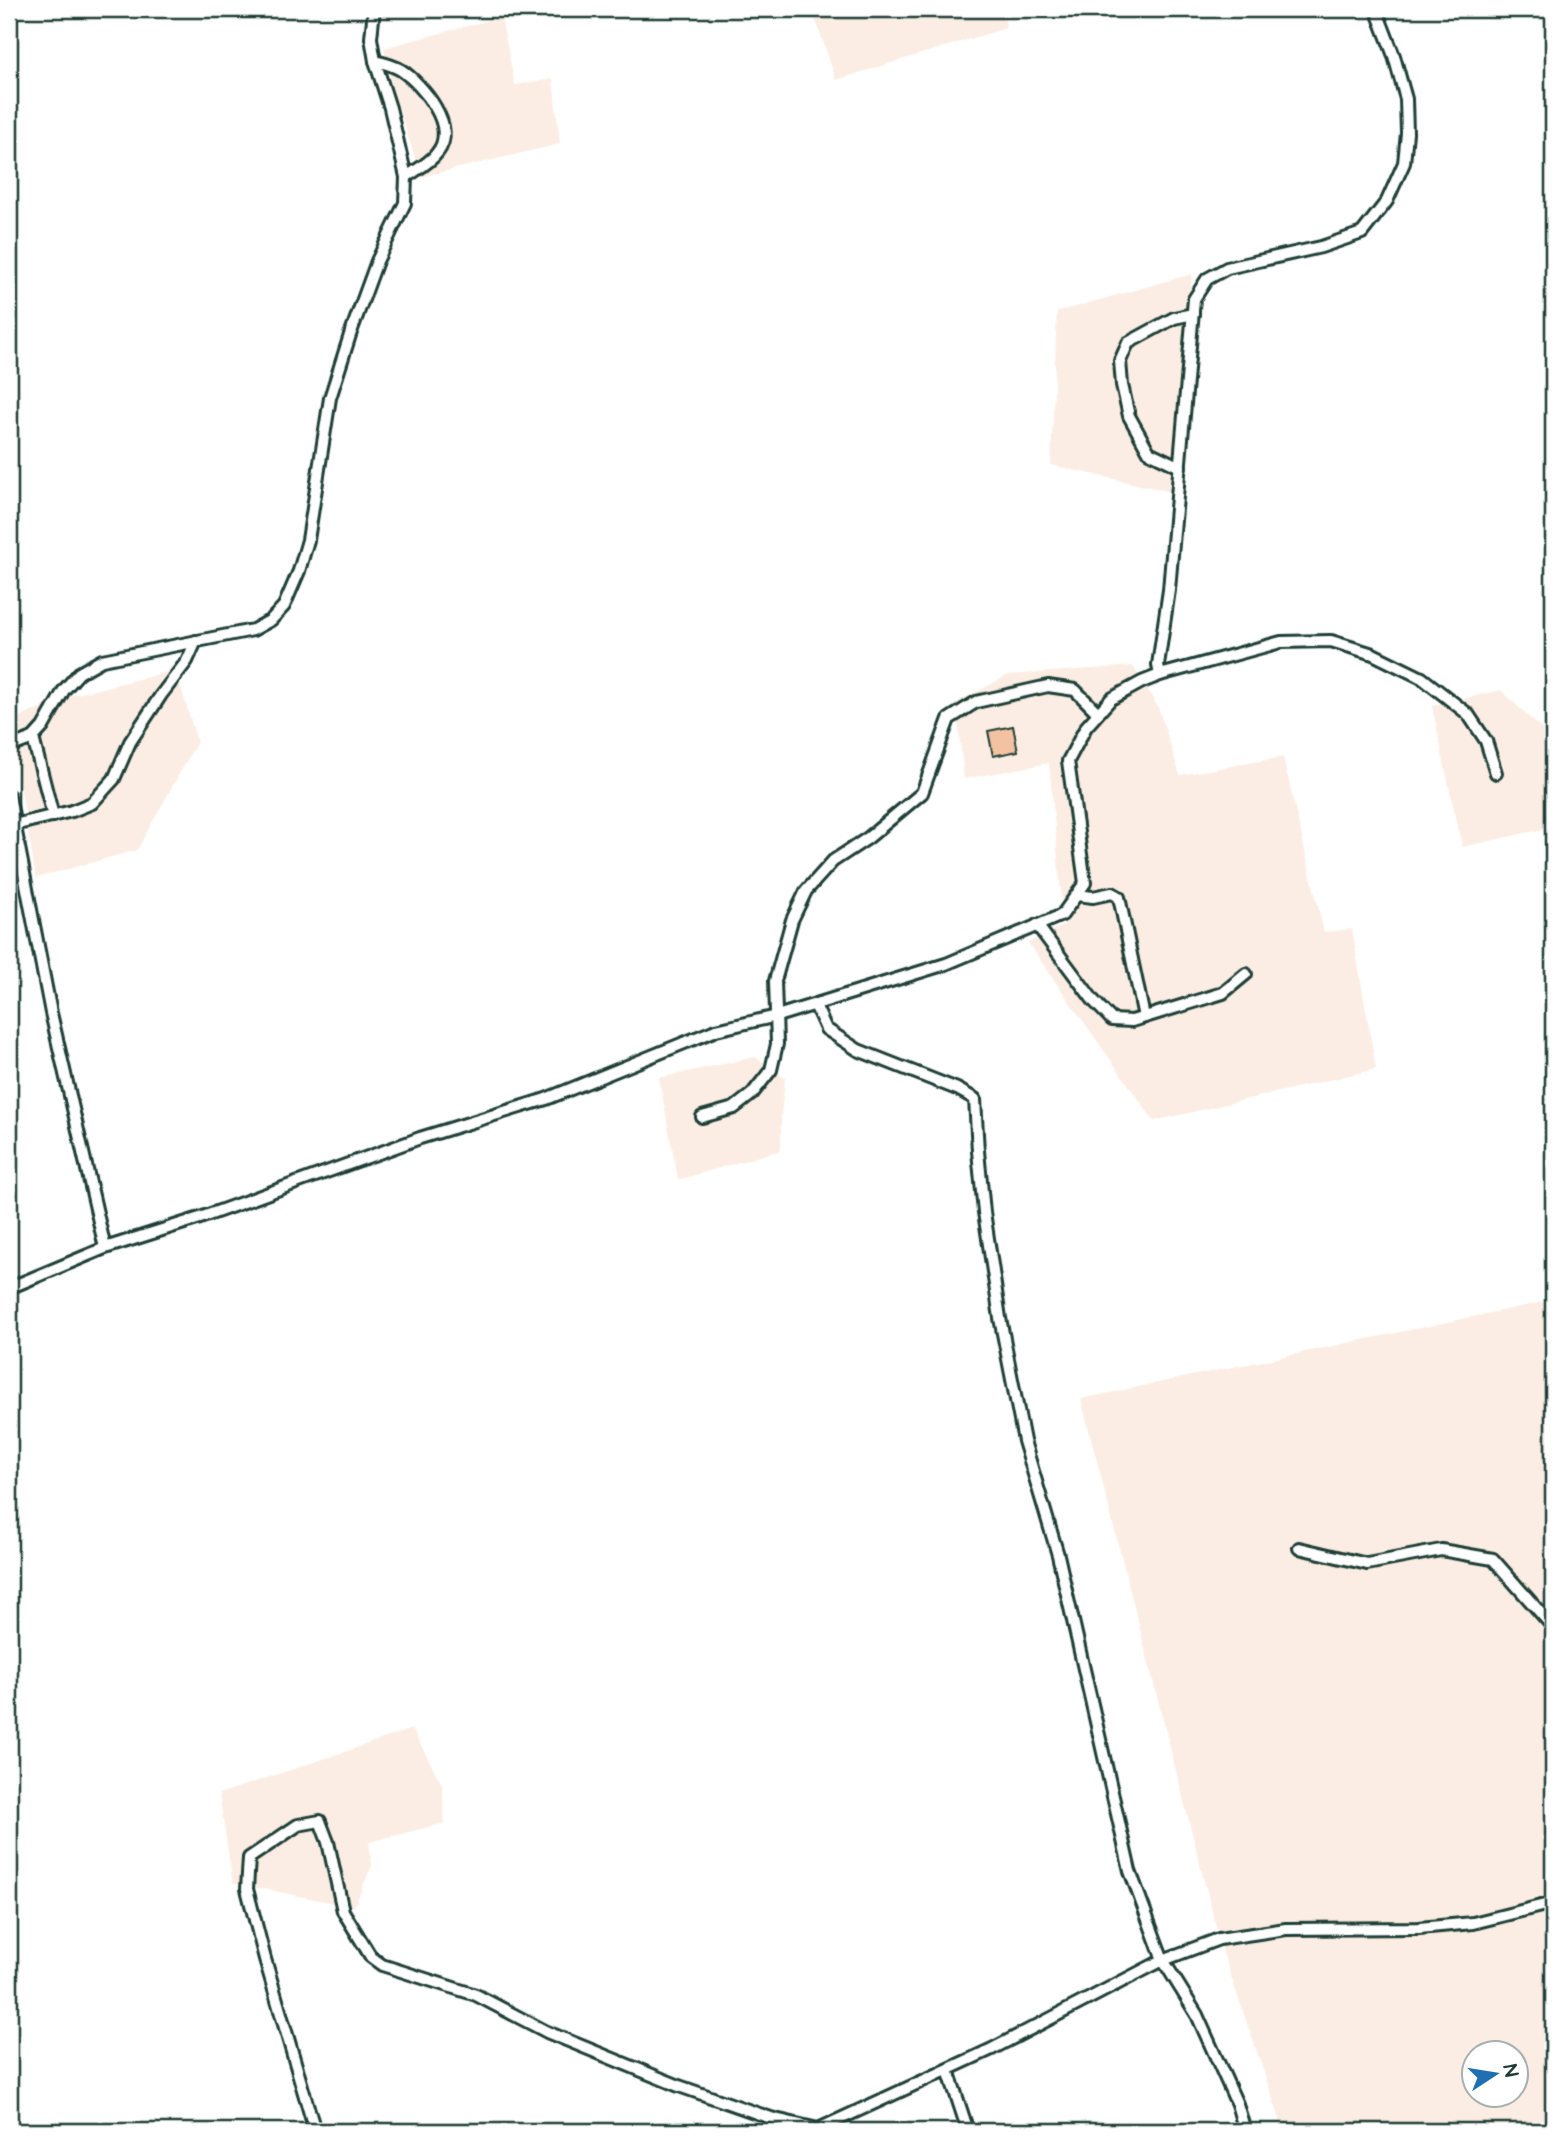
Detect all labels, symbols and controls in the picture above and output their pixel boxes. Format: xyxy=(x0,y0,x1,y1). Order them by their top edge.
north arrow xyxy=(1460,2038,1530,2108)
text: N xyxy=(1496,2062,1525,2079)

